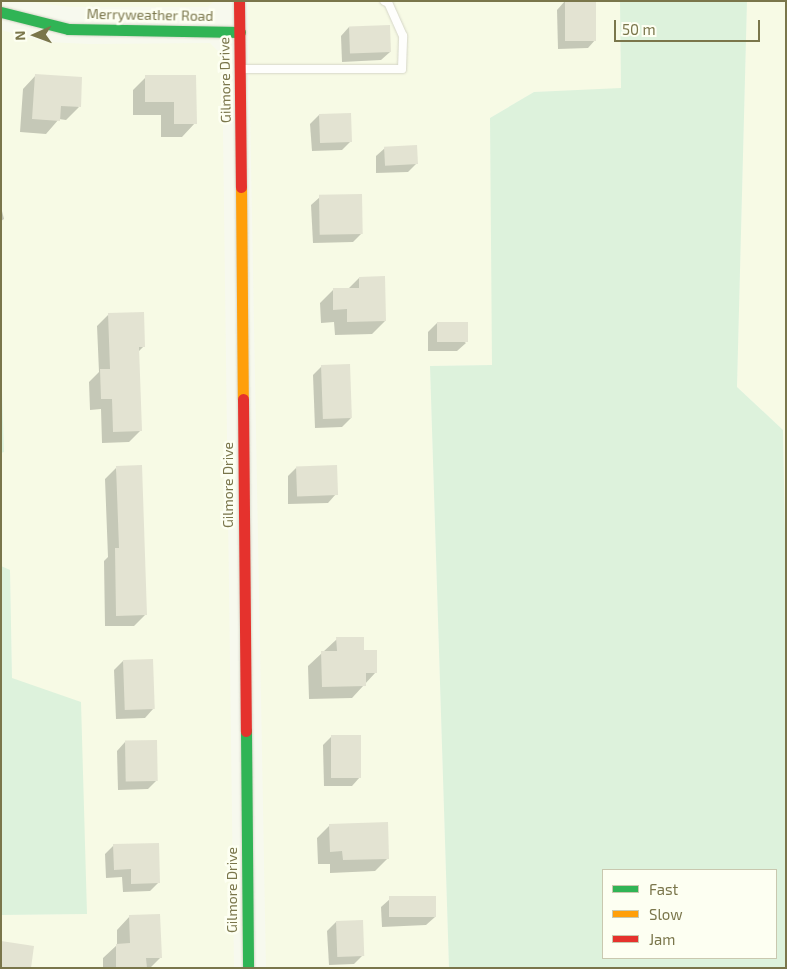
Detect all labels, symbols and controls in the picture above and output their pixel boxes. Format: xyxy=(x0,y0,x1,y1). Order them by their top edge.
street label: Merryweather Road xyxy=(86,5,214,25)
north arrow xyxy=(10,10,60,60)
scale bar xyxy=(617,10,763,42)
text: 50 m xyxy=(622,20,656,38)
text: N xyxy=(11,30,28,41)
street label: Gilmore Drive xyxy=(216,37,234,123)
street label: Gilmore Drive xyxy=(220,442,236,528)
street label: Gilmore Drive xyxy=(224,847,240,933)
legend xyxy=(602,869,777,959)
text: Fast xyxy=(649,880,678,898)
text: Slow xyxy=(649,905,683,923)
text: Jam xyxy=(649,930,675,948)

